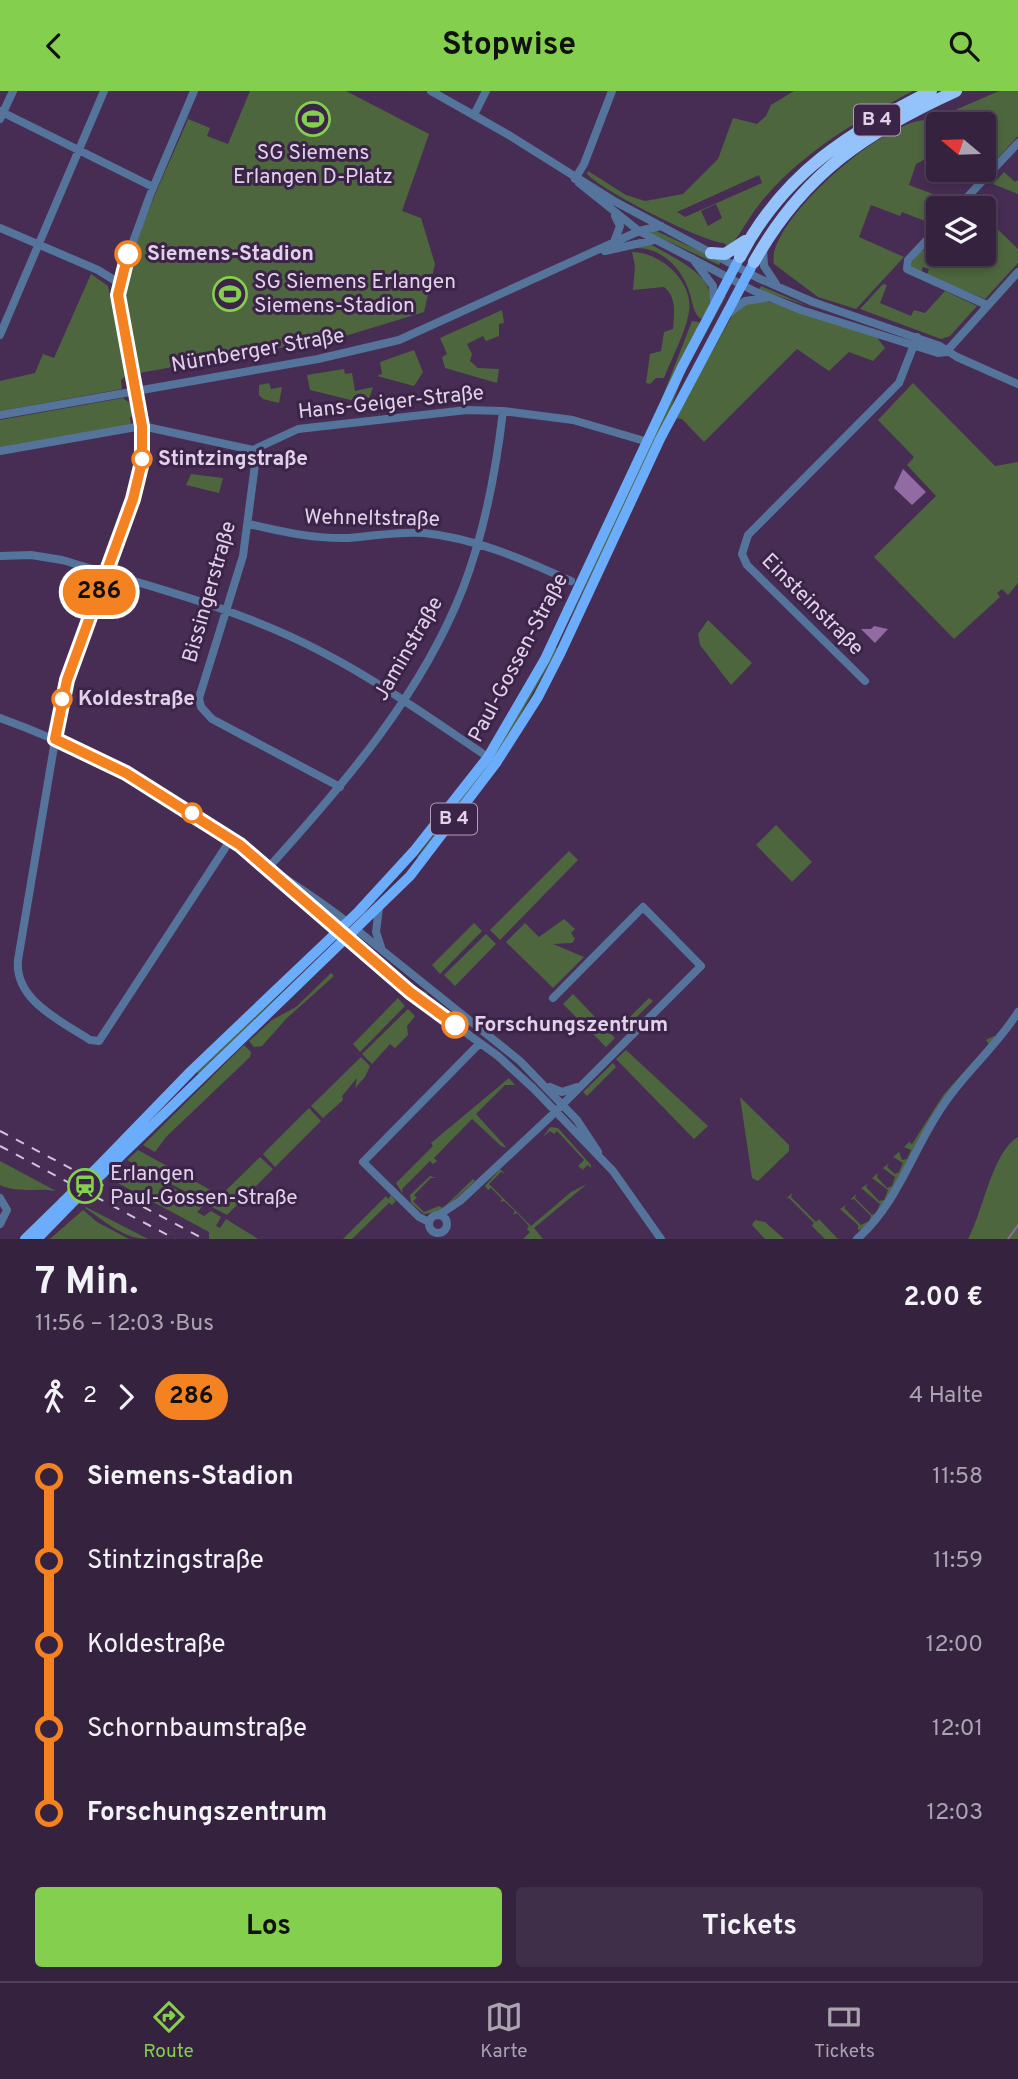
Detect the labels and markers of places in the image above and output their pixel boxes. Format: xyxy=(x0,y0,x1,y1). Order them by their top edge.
sports icon: SG Siemens Erlangen D-Platz xyxy=(294,100,332,138)
place label: SG Siemens Erlangen D-Platz xyxy=(233,140,393,191)
marker: Siemens-Stadion xyxy=(115,241,141,267)
place label: Siemens-Stadion xyxy=(147,241,314,268)
place label: SG Siemens Erlangen Siemens-Stadion xyxy=(254,269,456,320)
sports icon: SG Siemens Erlangen Siemens-Stadion xyxy=(211,275,249,313)
place label: Stintzingstraße xyxy=(158,446,308,473)
marker: Stintzingstraße xyxy=(132,449,152,469)
place label: Koldestraße xyxy=(78,686,195,713)
marker: Koldestraße xyxy=(52,689,72,709)
unlabelled marker xyxy=(182,803,202,823)
marker: Forschungszentrum xyxy=(442,1012,468,1038)
place label: Forschungszentrum xyxy=(474,1012,668,1039)
place label: Erlangen Paul-Gossen-Straße xyxy=(110,1161,298,1212)
station icon: Erlangen Paul-Gossen-Straße xyxy=(66,1167,104,1205)

